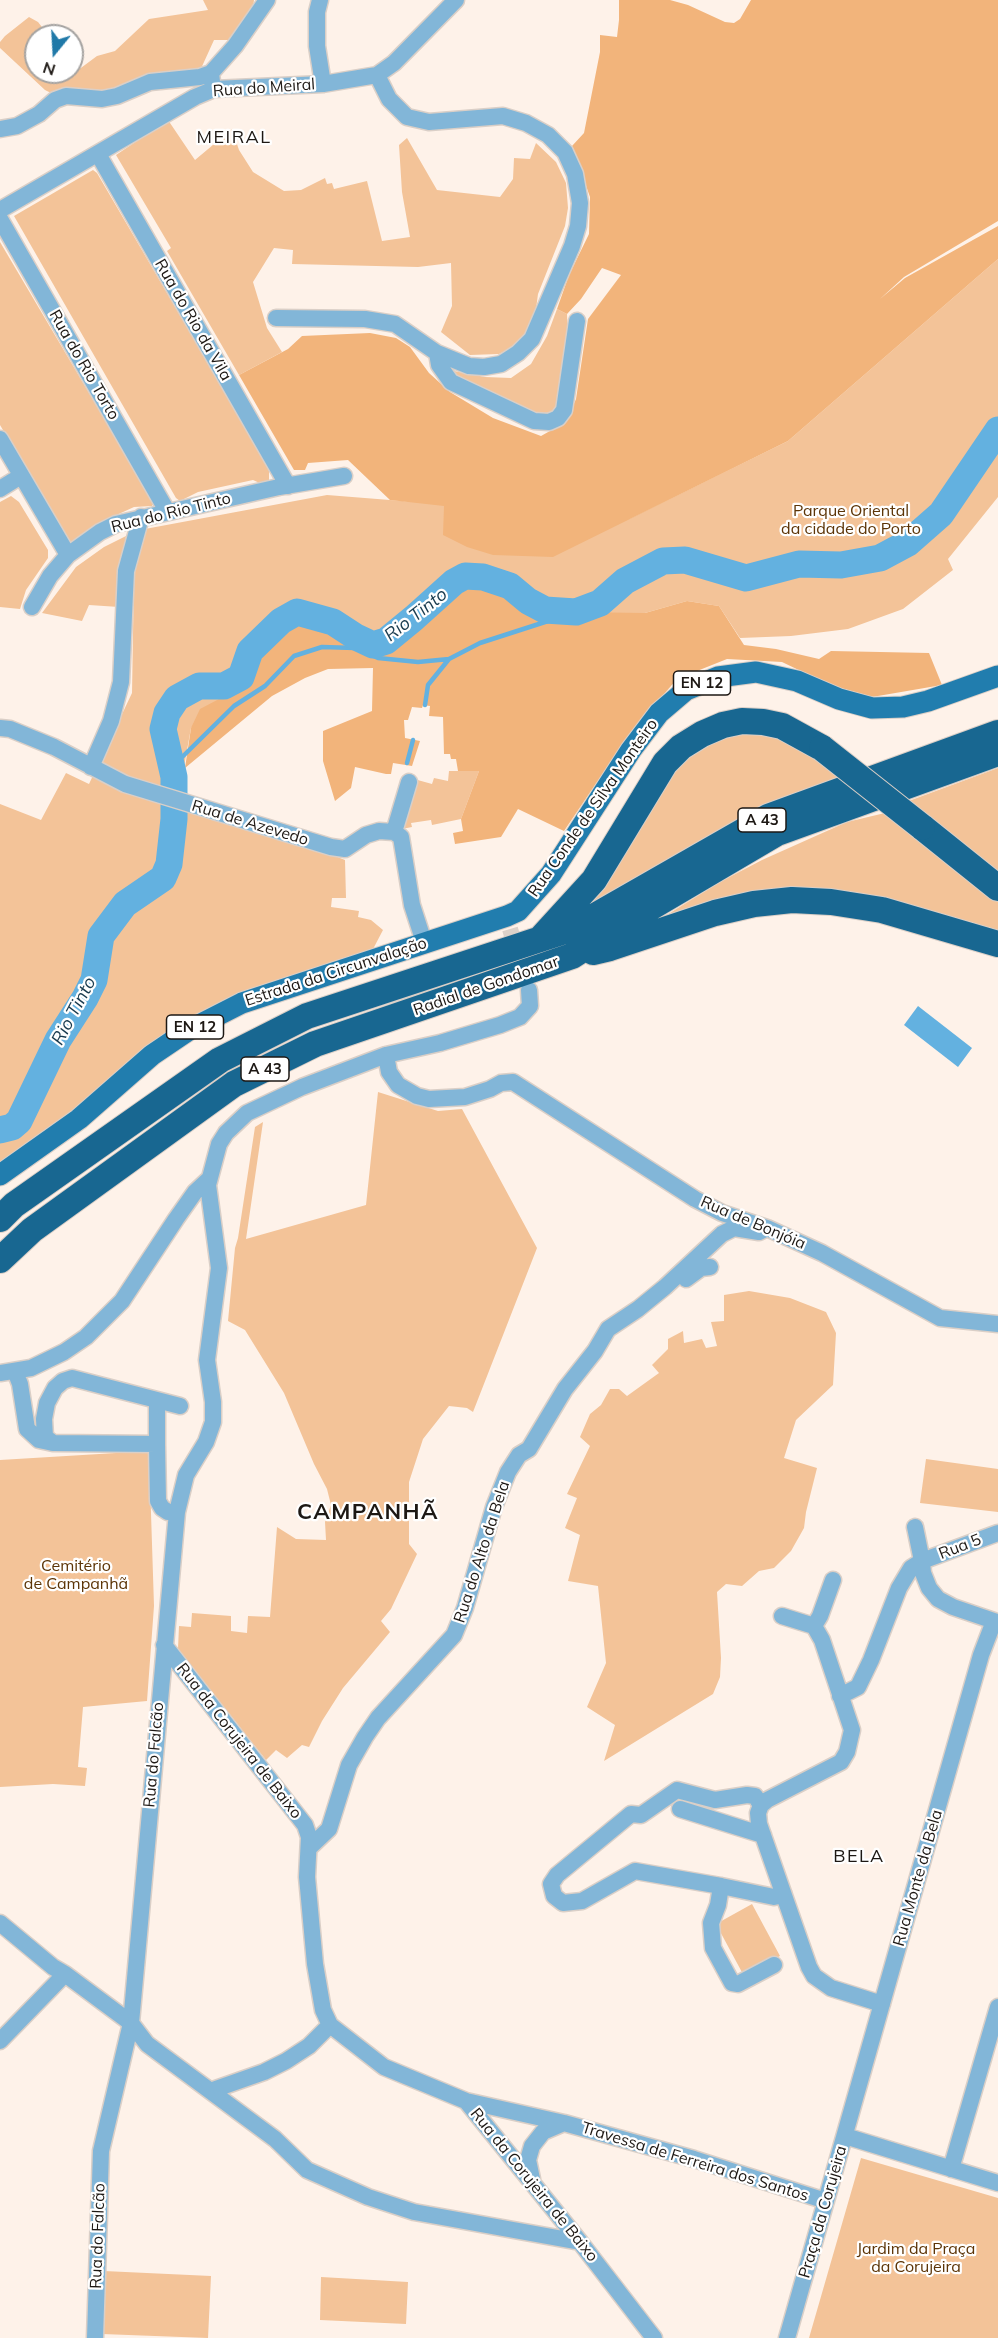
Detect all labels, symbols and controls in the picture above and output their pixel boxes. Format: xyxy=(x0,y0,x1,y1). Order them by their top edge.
north arrow xyxy=(24,24,84,84)
text: N xyxy=(40,58,58,81)
street label: Rua do Meiral xyxy=(212,75,316,101)
district label: MEIRAL xyxy=(197,127,271,149)
street label: Rua do Rio da Vila xyxy=(150,256,236,384)
street label: Rua do Rio Torto xyxy=(45,307,123,423)
street label: Rua do Rio Tinto xyxy=(109,489,233,537)
park label: Parque Oriental da cidade do Porto xyxy=(781,501,921,539)
water label: Rio Tinto xyxy=(380,584,452,646)
road number: EN 12 xyxy=(674,671,730,695)
street label: Rua Conde de Silva Monteiro xyxy=(524,715,662,901)
street label: Rua de Azevedo xyxy=(189,796,311,850)
road number: A 43 xyxy=(738,808,786,832)
street label: Estrada da Circunvalação xyxy=(243,934,429,1010)
street label: Radial de Gondomar xyxy=(411,952,561,1020)
water label: Rio Tinto xyxy=(47,973,101,1049)
road number: EN 12 xyxy=(166,1015,224,1039)
road number: A 43 xyxy=(241,1057,289,1081)
street label: Rua de Bonjóia xyxy=(698,1192,808,1254)
street label: Rua do Alto da Bela xyxy=(450,1479,514,1625)
district label: CAMPANHÃ xyxy=(297,1499,439,1525)
street label: Rua 5 xyxy=(936,1530,984,1564)
park label: Cemitério de Campanhã xyxy=(24,1556,128,1594)
street label: Rua da Corujeira de Baixo xyxy=(172,1659,306,1823)
street label: Rua do Falcão xyxy=(140,1702,168,1808)
street label: Rua Monte da Bela xyxy=(889,1808,947,1948)
district label: BELA xyxy=(833,1846,885,1868)
street label: Rua da Corujeira de Baixo xyxy=(466,2104,602,2266)
street label: Travessa de Ferreira dos Santos xyxy=(579,2118,811,2206)
street label: Praça da Corujeira xyxy=(795,2144,851,2280)
street label: Rua do Falcão xyxy=(87,2183,109,2289)
park label: Jardim da Praça da Corujeira xyxy=(857,2239,975,2277)

